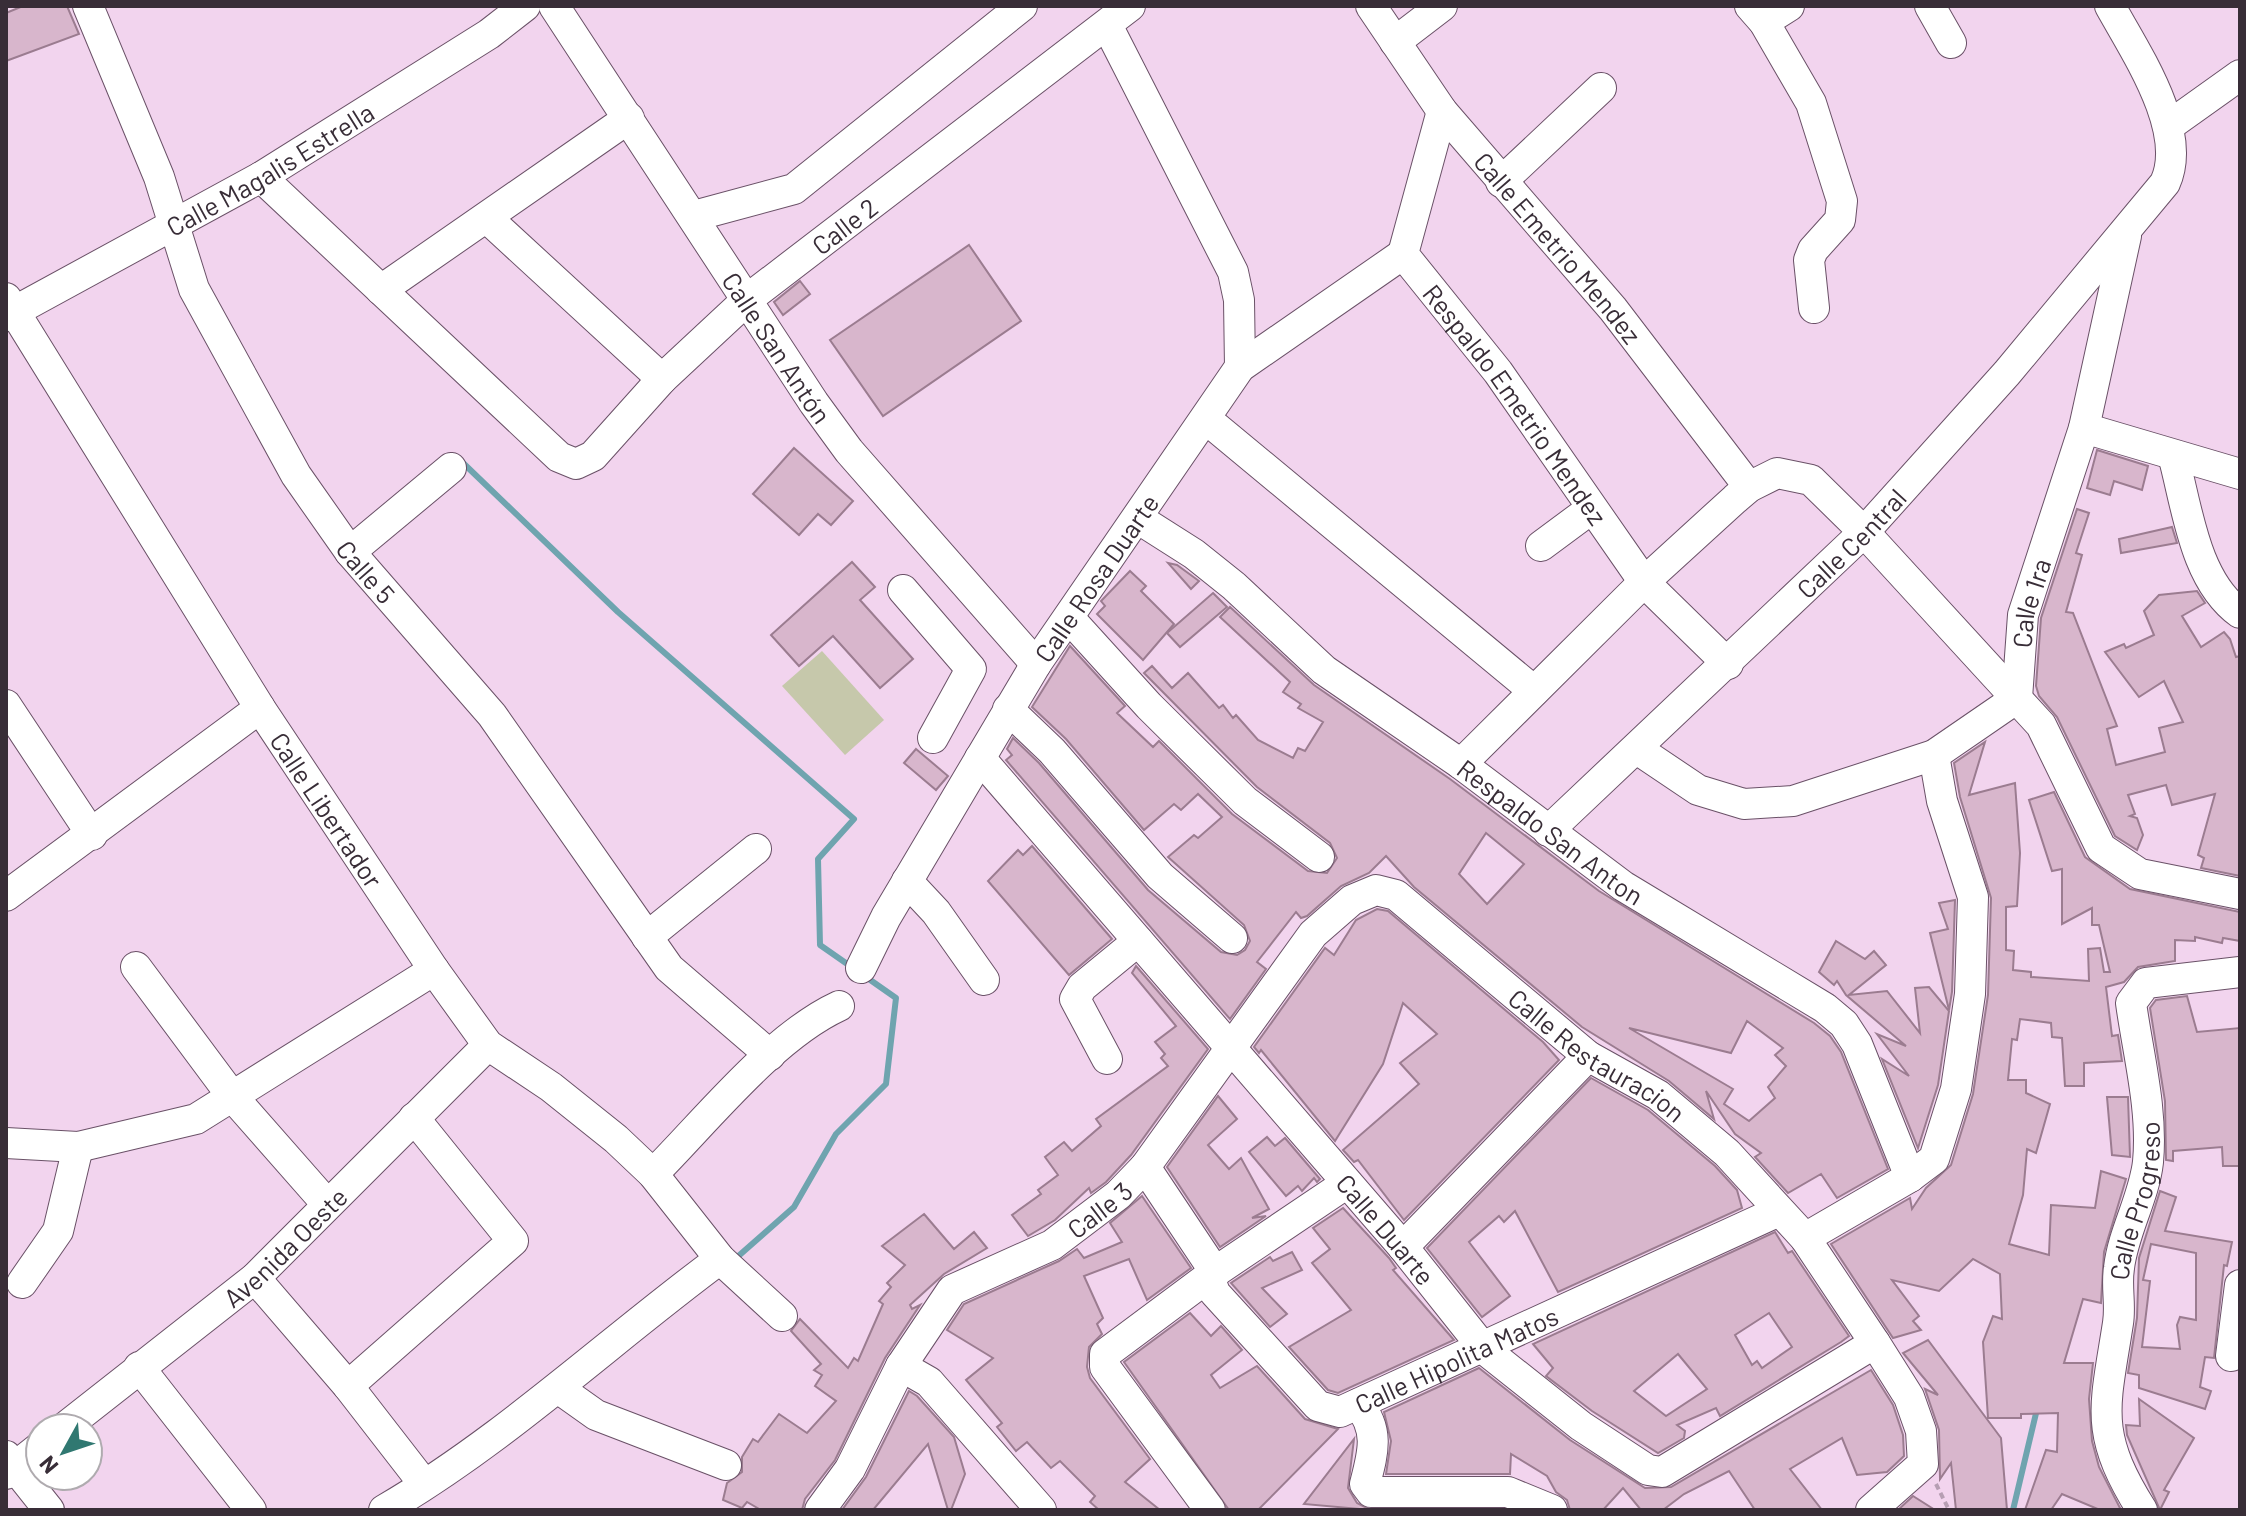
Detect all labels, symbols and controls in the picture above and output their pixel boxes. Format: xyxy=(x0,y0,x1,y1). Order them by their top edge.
street label: Calle Magalis Estrella xyxy=(160,95,379,241)
street label: Calle Emetrio Mendez xyxy=(1468,145,1649,349)
street label: Calle 2 xyxy=(805,190,883,260)
street label: Calle San Antón xyxy=(717,266,839,429)
street label: Respaldo Emetrio Mendez xyxy=(1417,277,1614,530)
street label: Calle Central xyxy=(1789,482,1912,604)
street label: Calle Rosa Duarte xyxy=(1027,488,1164,667)
street label: Calle 5 xyxy=(331,534,402,609)
street label: Calle 1ra xyxy=(2005,554,2056,649)
street label: Calle Libertador xyxy=(265,726,390,893)
street label: Respaldo San Anton xyxy=(1452,752,1649,910)
street label: Calle Restauracion xyxy=(1503,981,1692,1127)
street label: Calle Progreso xyxy=(2102,1121,2165,1281)
street label: Calle Duarte xyxy=(1331,1167,1442,1291)
street label: Calle 3 xyxy=(1061,1175,1138,1244)
street label: Avenida Oeste xyxy=(217,1180,353,1313)
street label: Calle Hipolita Matos xyxy=(1350,1299,1563,1419)
north arrow xyxy=(24,1412,104,1492)
text: N xyxy=(33,1452,63,1479)

